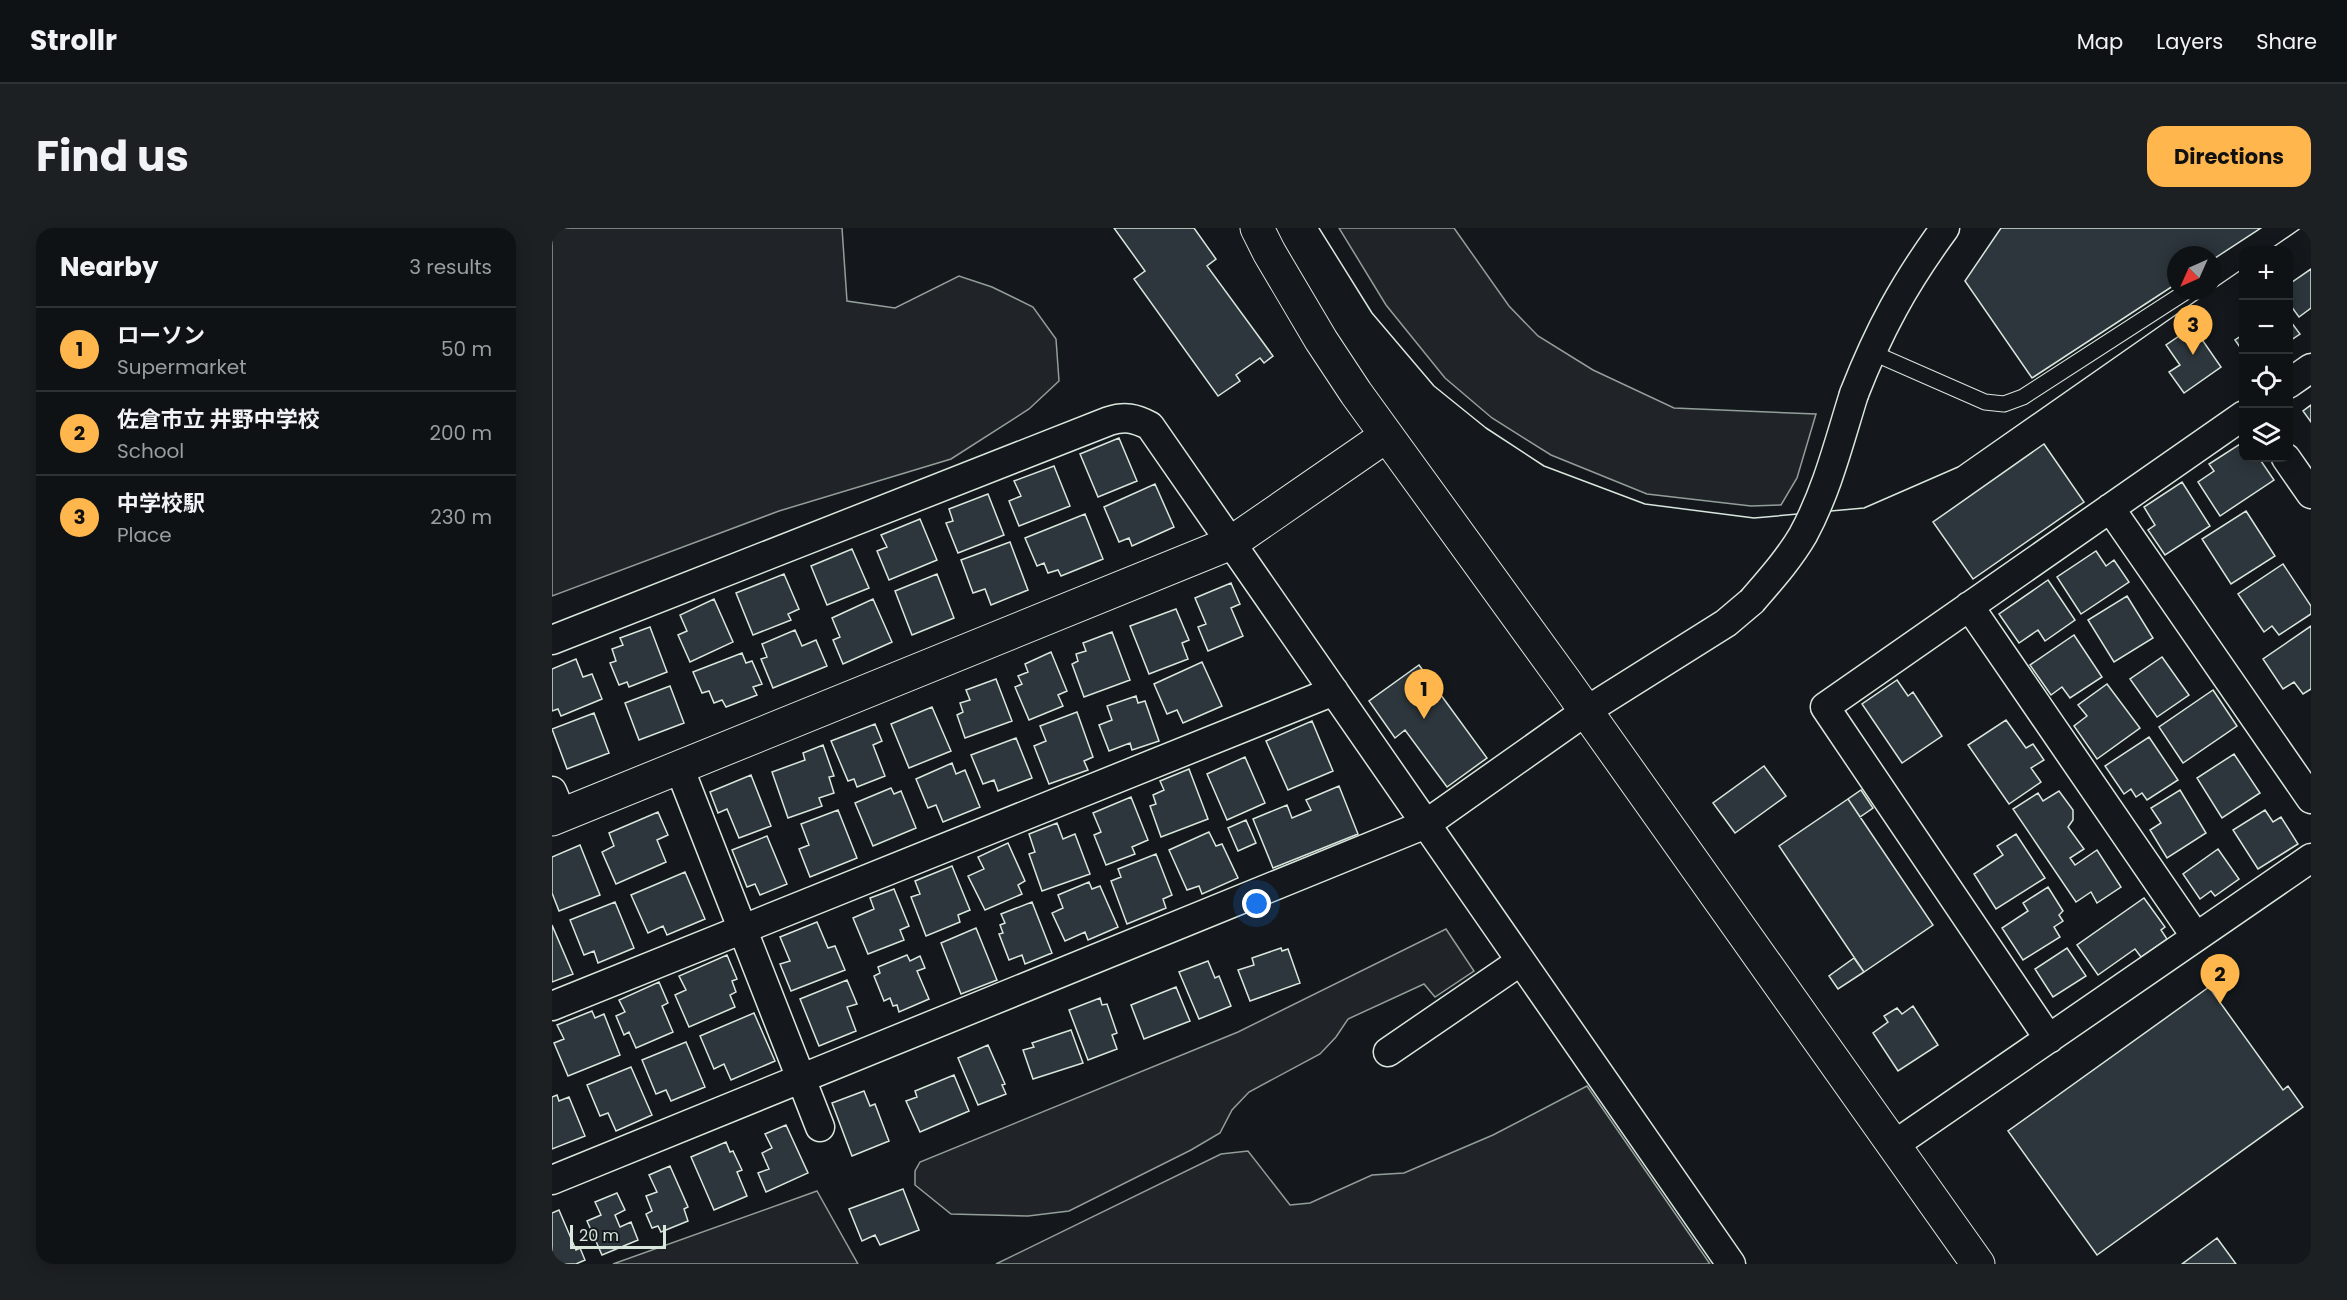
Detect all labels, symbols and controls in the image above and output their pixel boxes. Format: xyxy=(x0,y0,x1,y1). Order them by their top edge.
text: Strollr xyxy=(30,21,117,60)
text: Map xyxy=(2077,27,2123,56)
text: Layers xyxy=(2156,27,2223,56)
text: Share xyxy=(2256,27,2317,56)
button: Directions xyxy=(2147,126,2311,187)
text: Find us xyxy=(36,127,189,186)
north arrow xyxy=(2167,246,2221,300)
map controls xyxy=(2239,246,2293,462)
button: + xyxy=(2239,246,2293,300)
text: Nearby xyxy=(60,249,158,285)
text: 3 results xyxy=(409,253,492,281)
button: − xyxy=(2239,300,2293,354)
pin: 3 xyxy=(2174,306,2212,355)
text: ローソン xyxy=(117,320,205,351)
text: 1 xyxy=(76,335,83,363)
text: 50 m xyxy=(441,335,492,363)
text: Supermarket xyxy=(117,353,246,381)
button: locate xyxy=(2239,354,2293,408)
text: 佐倉市立 井野中学校 xyxy=(117,404,320,435)
button: layers xyxy=(2239,408,2293,462)
text: 2 xyxy=(74,419,85,447)
text: 200 m xyxy=(429,419,492,447)
text: School xyxy=(117,437,184,465)
text: 中学校駅 xyxy=(117,488,205,519)
text: 3 xyxy=(73,503,86,531)
text: 230 m xyxy=(430,503,492,531)
text: Place xyxy=(117,521,172,549)
pin: 1 xyxy=(1404,670,1444,719)
your location xyxy=(1242,889,1271,918)
pin: 2 xyxy=(2200,954,2240,1004)
scale bar xyxy=(570,1222,666,1250)
text: 20 m xyxy=(579,1224,619,1247)

